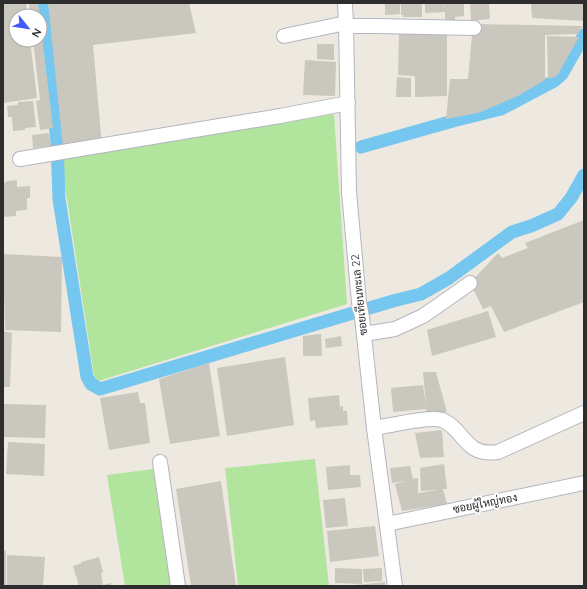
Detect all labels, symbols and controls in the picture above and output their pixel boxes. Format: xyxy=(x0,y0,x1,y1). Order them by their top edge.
north arrow xyxy=(8,8,48,48)
text: N xyxy=(29,26,45,40)
street label: ซอยเทียนทะเล 22 xyxy=(347,254,370,336)
street label: ซอยผู้ใหญ่ทอง xyxy=(451,489,519,517)

